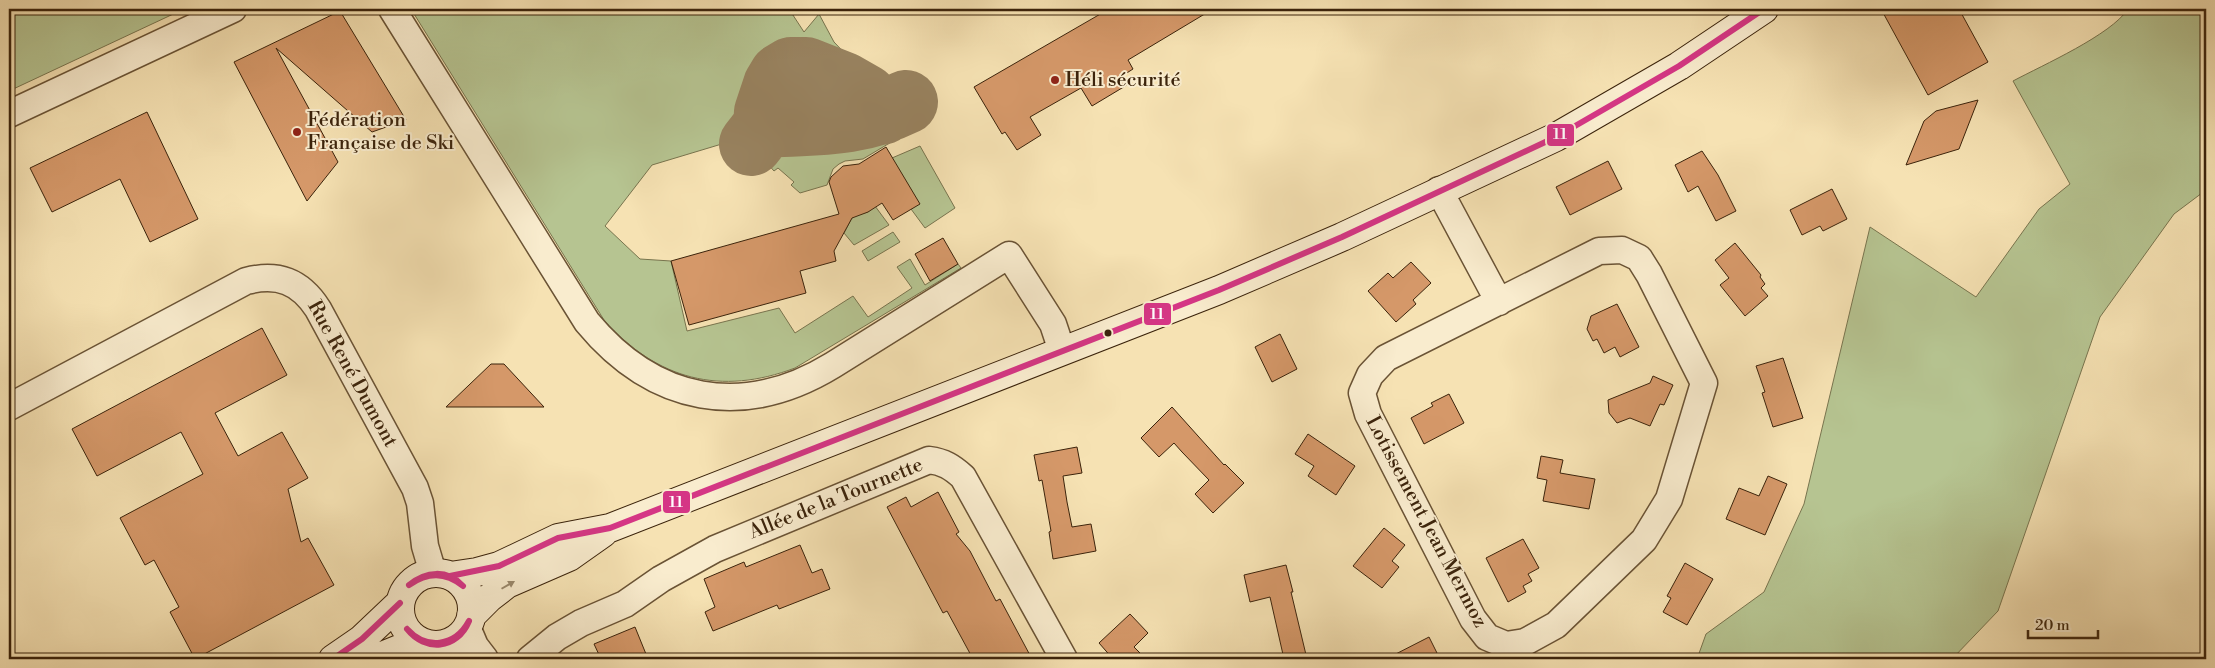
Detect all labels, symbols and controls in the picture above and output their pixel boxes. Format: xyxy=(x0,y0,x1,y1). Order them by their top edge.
place label: Héli sécurité xyxy=(1065,68,1181,93)
marker: Héli sécurité xyxy=(1049,74,1061,86)
place label: Fédération Française de Ski xyxy=(307,108,455,156)
line badge: 11 xyxy=(1546,123,1575,147)
marker: Fédération Française de Ski xyxy=(291,126,303,138)
text: 11 xyxy=(1553,126,1567,144)
street label: Rue René Dumont xyxy=(301,296,403,452)
line badge: 11 xyxy=(1143,302,1172,326)
text: 11 xyxy=(1150,306,1164,324)
unlabelled marker xyxy=(1103,328,1113,338)
street label: Lotissement Jean Mermoz xyxy=(1359,412,1493,632)
street label: Allée de la Tournette xyxy=(744,453,927,546)
line badge: 11 xyxy=(662,490,691,514)
text: 11 xyxy=(669,494,683,512)
one-way arrow xyxy=(501,580,514,589)
scale bar xyxy=(2028,608,2098,640)
text: 20 m xyxy=(2035,616,2070,635)

